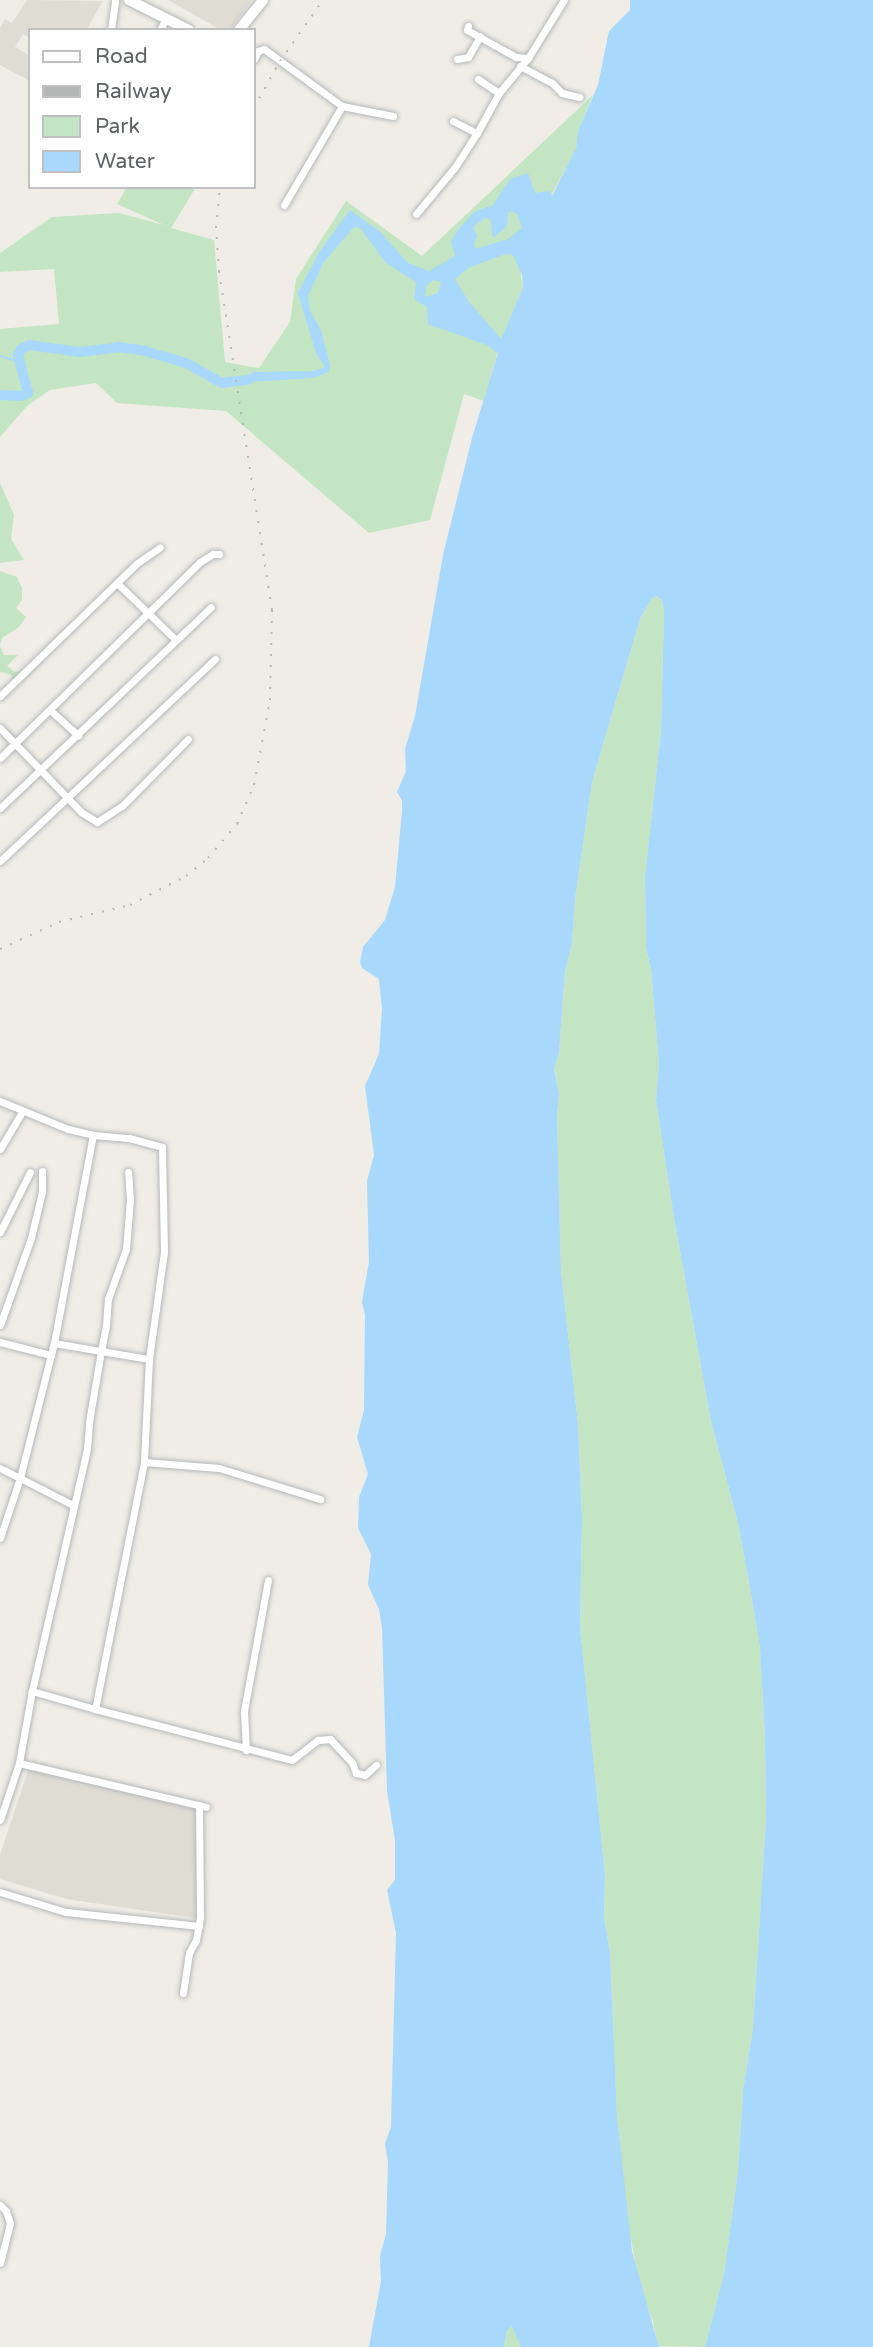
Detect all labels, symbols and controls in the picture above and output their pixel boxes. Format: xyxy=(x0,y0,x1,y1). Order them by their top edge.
legend xyxy=(28,28,256,189)
text: Road xyxy=(95,44,148,69)
text: Railway xyxy=(95,79,172,104)
text: Park xyxy=(95,114,140,139)
text: Water xyxy=(95,149,155,174)

